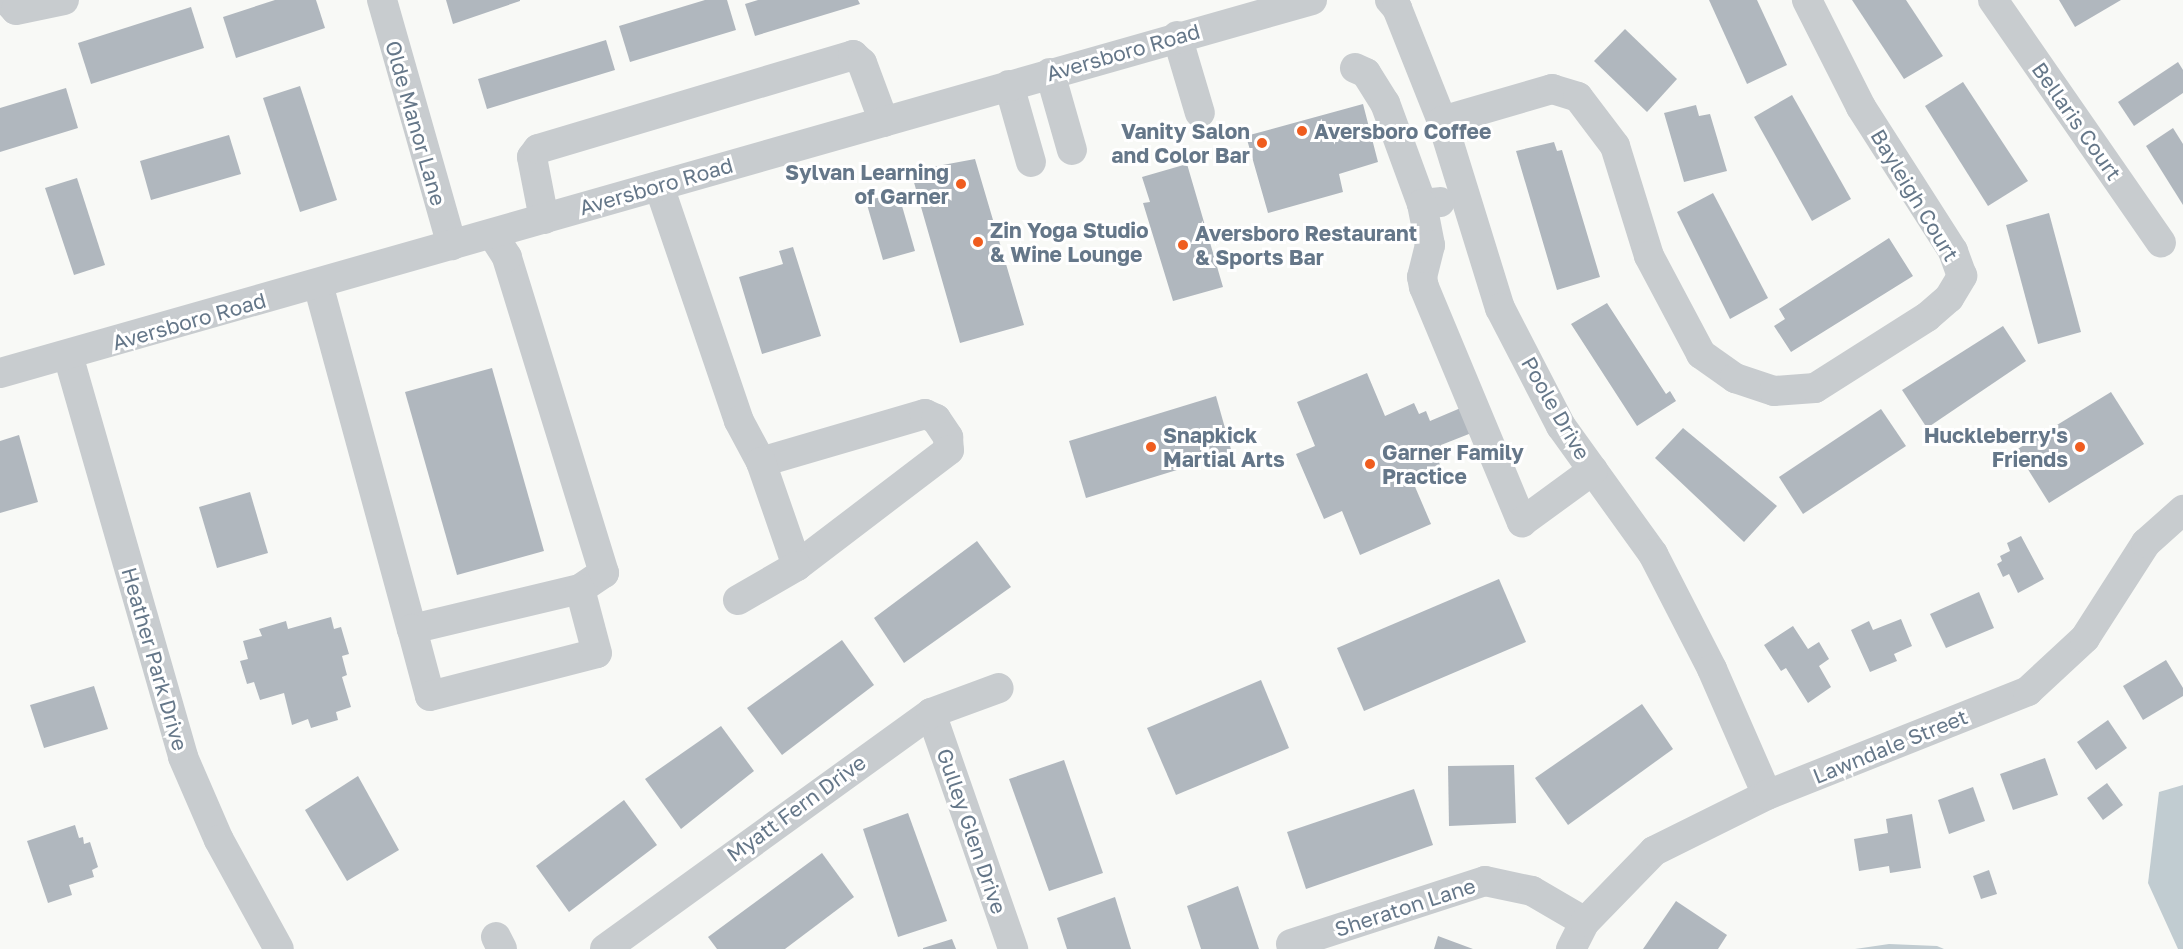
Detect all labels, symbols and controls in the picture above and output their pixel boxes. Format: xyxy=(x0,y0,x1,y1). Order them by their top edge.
street label: Aversboro Road xyxy=(1043,18,1203,86)
street label: Olde Manor Lane xyxy=(380,38,452,208)
street label: Bellaris Court xyxy=(2027,57,2127,185)
place label: Vanity Salon and Color Bar xyxy=(1111,118,1250,168)
place label: Aversboro Coffee xyxy=(1314,118,1491,144)
marker: Aversboro Coffee xyxy=(1295,124,1309,138)
street label: Bayleigh Court xyxy=(1866,125,1964,265)
marker: Vanity Salon and Color Bar xyxy=(1255,136,1269,150)
street label: Aversboro Road xyxy=(576,152,736,220)
place label: Sylvan Learning of Garner xyxy=(785,159,949,209)
marker: Sylvan Learning of Garner xyxy=(954,177,968,191)
place label: Zin Yoga Studio & Wine Lounge xyxy=(990,217,1149,267)
place label: Aversboro Restaurant & Sports Bar xyxy=(1195,220,1417,270)
marker: Zin Yoga Studio & Wine Lounge xyxy=(971,235,985,249)
marker: Aversboro Restaurant & Sports Bar xyxy=(1176,238,1190,252)
street label: Aversboro Road xyxy=(109,287,269,355)
street label: Poole Drive xyxy=(1516,352,1596,464)
place label: Snapkick Martial Arts xyxy=(1163,422,1285,472)
place label: Huckleberry's Friends xyxy=(1924,422,2068,472)
place label: Garner Family Practice xyxy=(1382,439,1524,489)
marker: Snapkick Martial Arts xyxy=(1144,440,1158,454)
marker: Huckleberry's Friends xyxy=(2073,440,2087,454)
marker: Garner Family Practice xyxy=(1363,457,1377,471)
street label: Heather Park Drive xyxy=(117,564,193,754)
street label: Lawndale Street xyxy=(1809,703,1971,789)
street label: Gulley Glen Drive xyxy=(932,745,1012,917)
street label: Myatt Fern Drive xyxy=(722,749,870,867)
street label: Sheraton Lane xyxy=(1331,872,1479,942)

